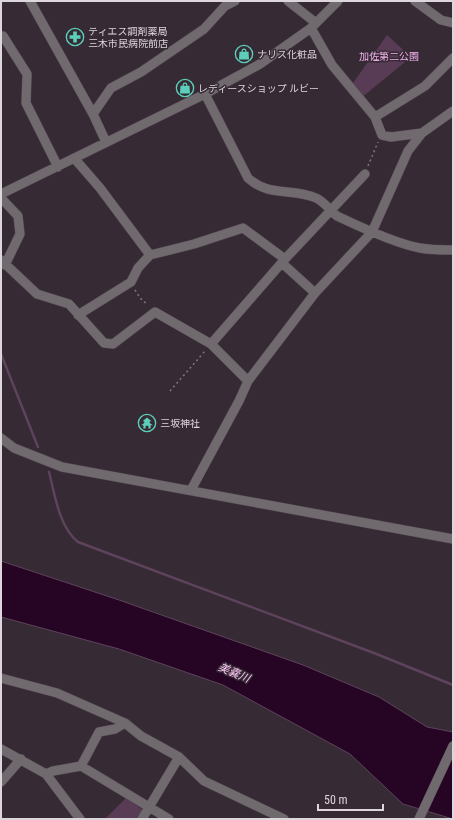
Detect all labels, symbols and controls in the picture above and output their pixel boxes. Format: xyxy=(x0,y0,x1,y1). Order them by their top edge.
place label: ティエス調剤薬局 三木市民病院前店 xyxy=(88,26,168,49)
pharmacy icon: ティエス調剤薬局 三木市民病院前店 xyxy=(65,27,85,47)
shop icon: ナリス化粧品 xyxy=(234,44,254,64)
place label: ナリス化粧品 xyxy=(257,49,317,60)
park label: 加佐第二公園 xyxy=(359,51,419,62)
shop icon: レディースショップ ルビー xyxy=(175,78,195,98)
place label: レディースショップ ルビー xyxy=(198,83,319,94)
temple icon: 三坂神社 xyxy=(137,413,157,433)
place label: 三坂神社 xyxy=(160,418,200,429)
water label: 美嚢川 xyxy=(216,661,253,686)
scale bar xyxy=(318,786,383,812)
text: 50 m xyxy=(324,793,348,807)

